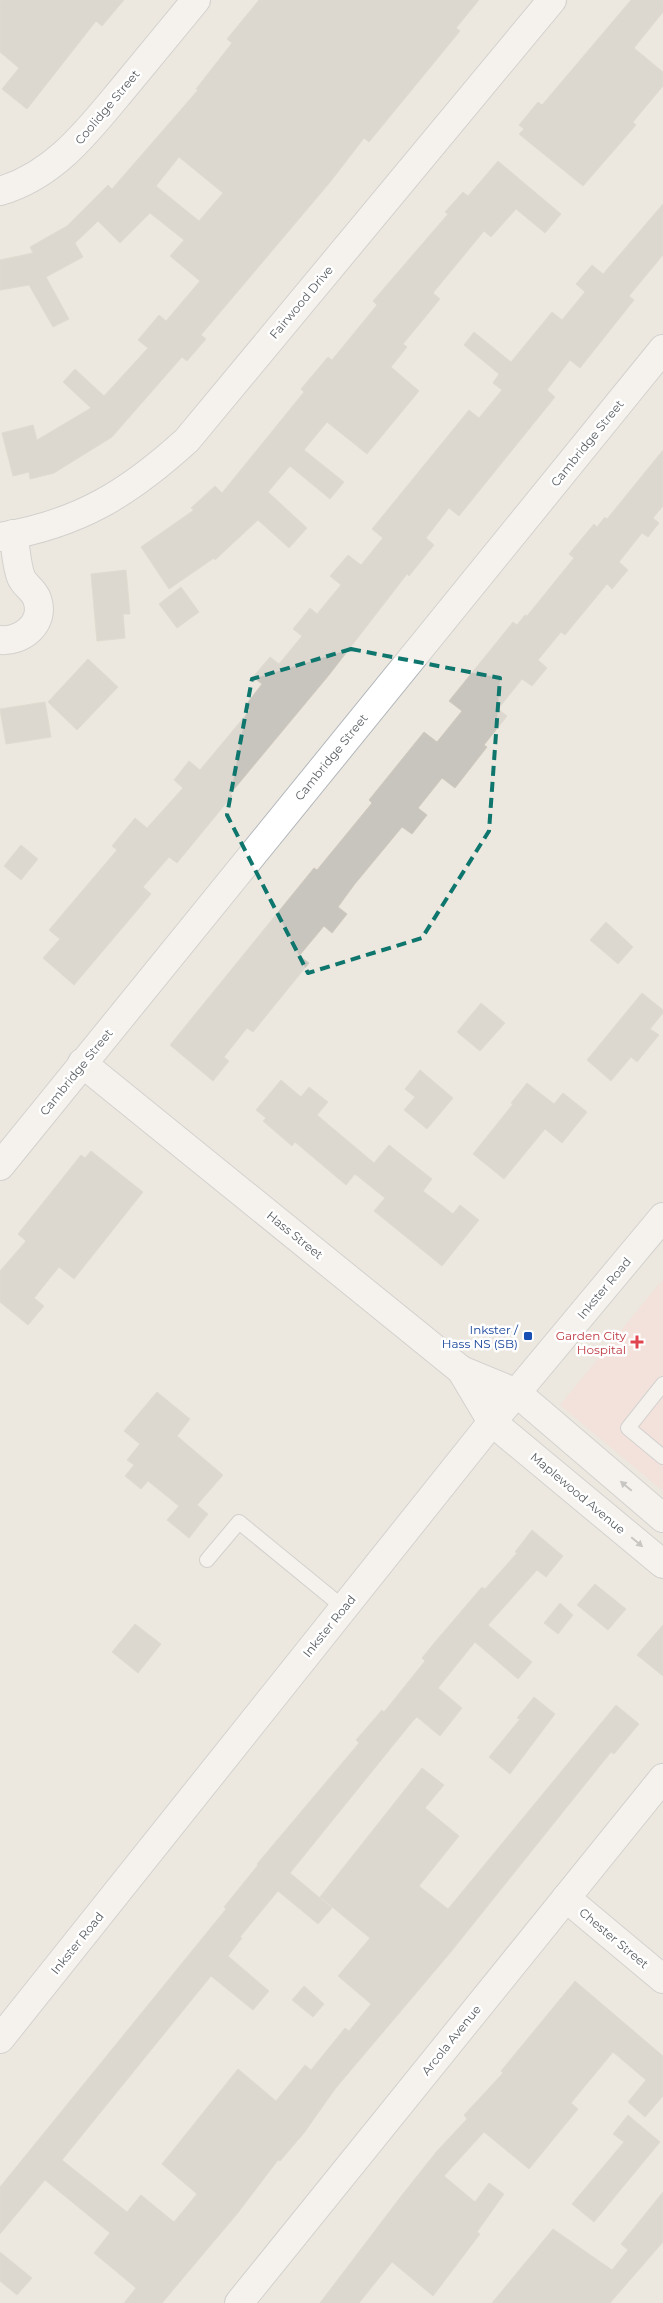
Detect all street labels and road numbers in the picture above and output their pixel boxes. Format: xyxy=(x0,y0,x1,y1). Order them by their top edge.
street label: Coolidge Street xyxy=(71,67,143,147)
street label: Fairwood Drive xyxy=(266,262,336,342)
street label: Cambridge Street xyxy=(547,396,627,489)
street label: Cambridge Street xyxy=(291,710,371,803)
street label: Cambridge Street xyxy=(36,1025,116,1118)
street label: Hass Street xyxy=(264,1208,326,1262)
street label: Inkster Road xyxy=(574,1254,634,1322)
street label: Maplewood Avenue xyxy=(528,1449,628,1537)
street label: Inkster Road xyxy=(299,1592,359,1660)
street label: Chester Street xyxy=(576,1905,652,1971)
street label: Inkster Road xyxy=(47,1909,107,1977)
street label: Arcola Avenue xyxy=(418,2002,484,2078)

